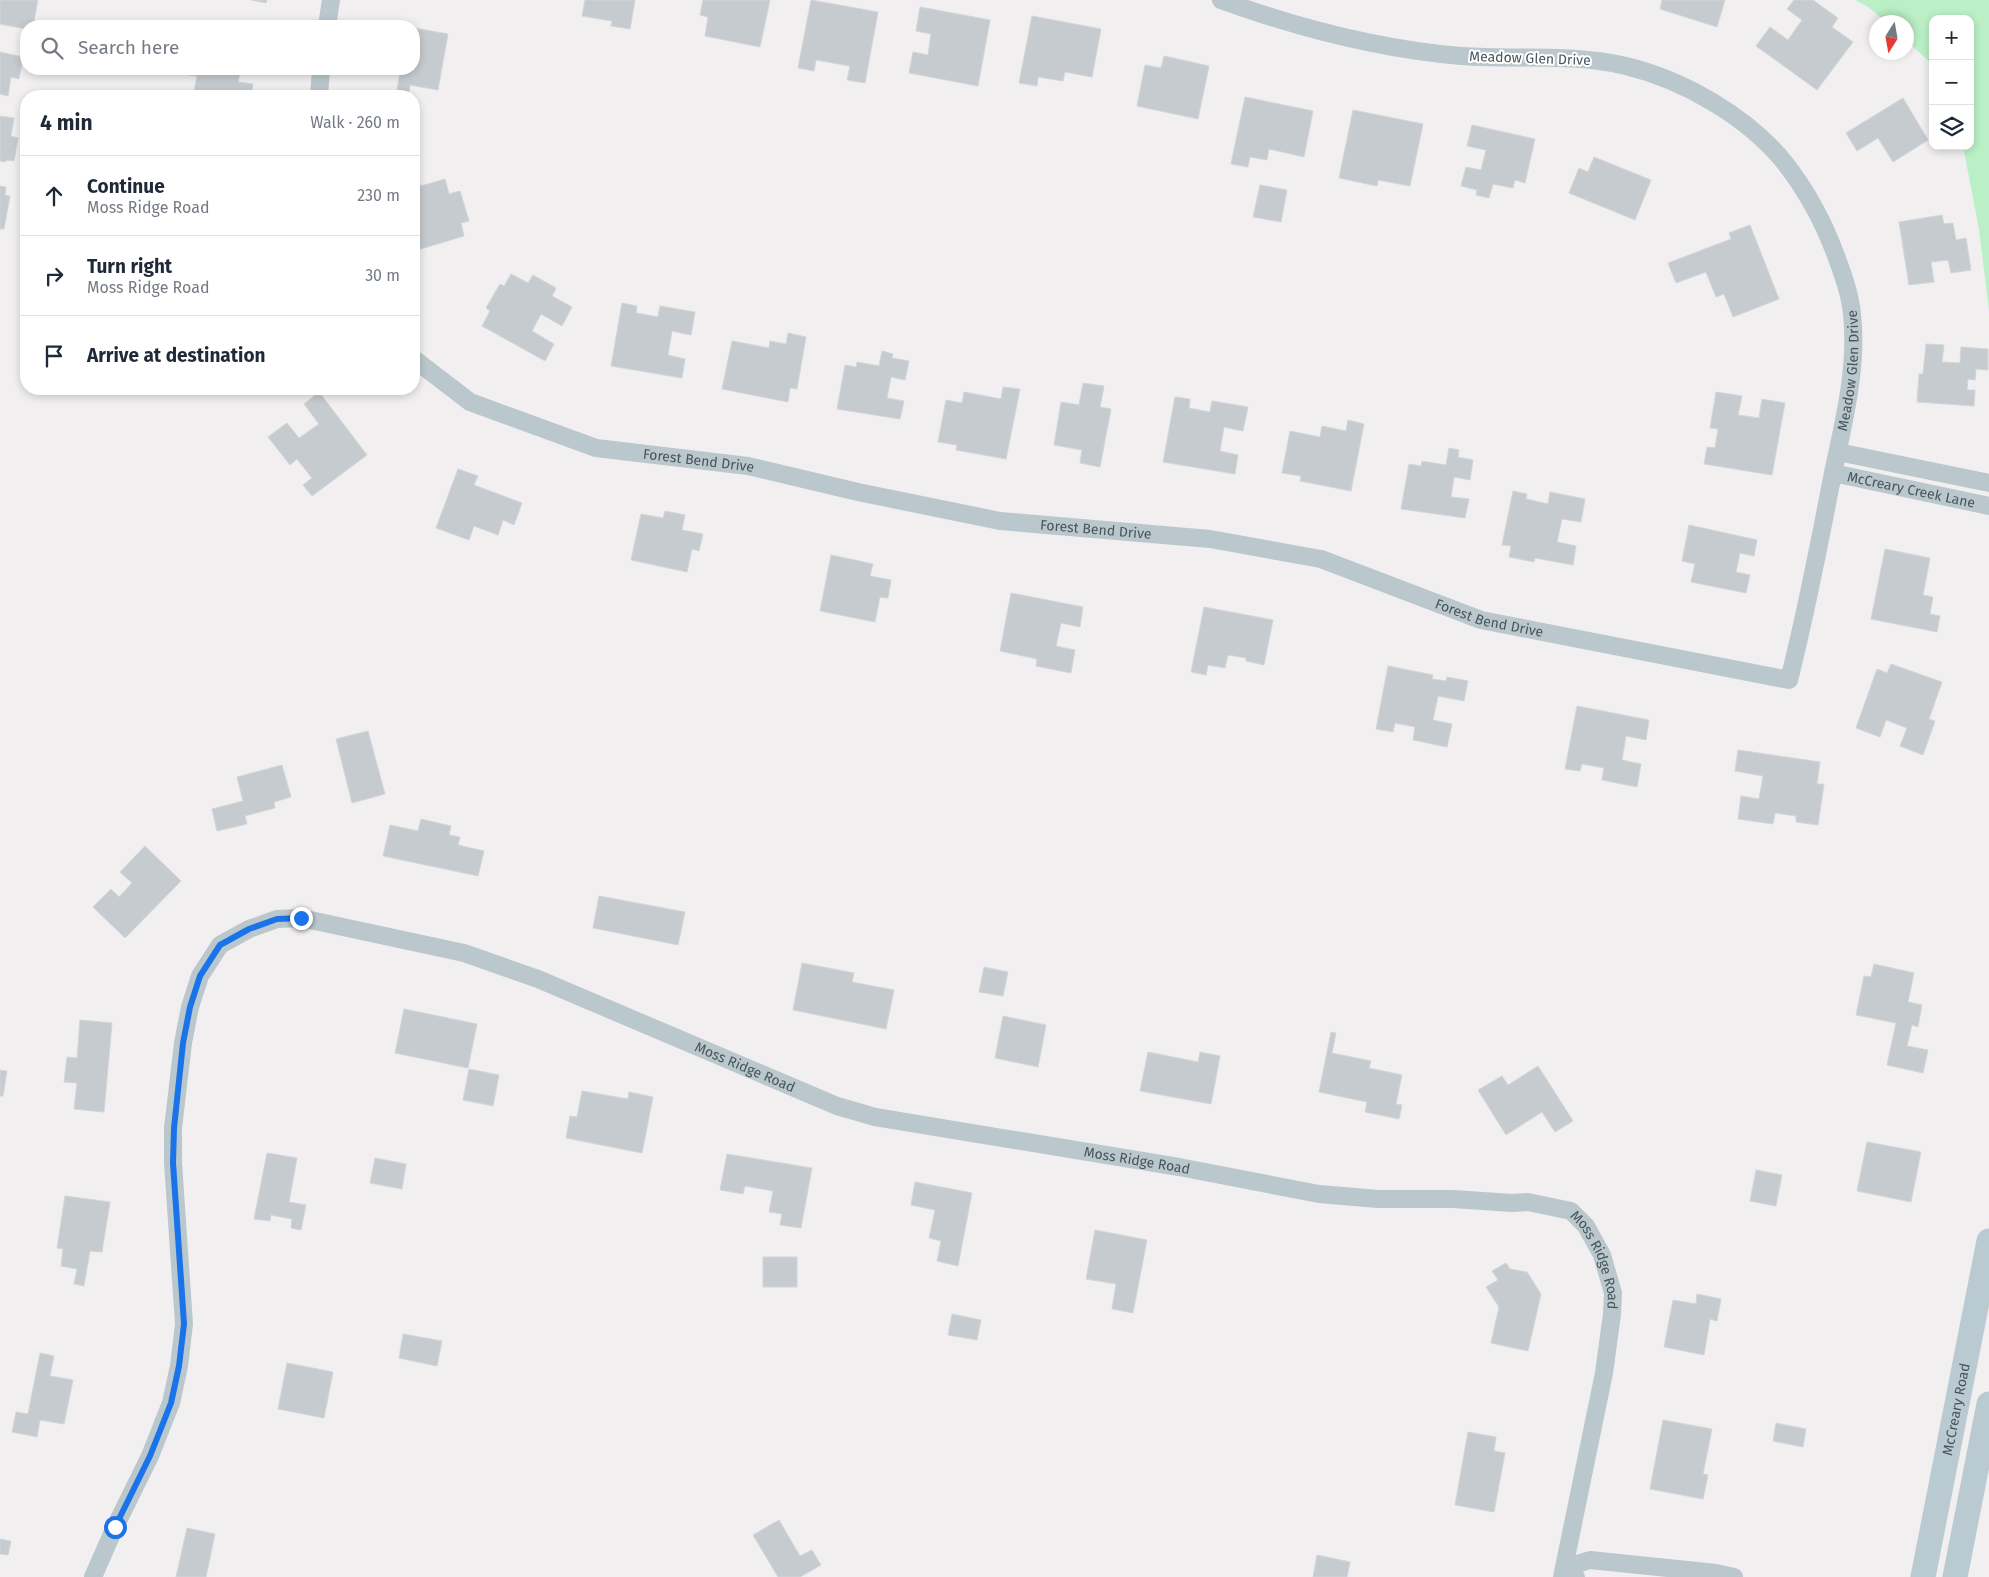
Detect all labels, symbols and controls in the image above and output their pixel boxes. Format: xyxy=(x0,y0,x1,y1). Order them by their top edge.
north arrow xyxy=(1869,15,1914,60)
map controls xyxy=(1929,15,1974,150)
button: + xyxy=(1929,15,1974,60)
search box xyxy=(20,20,420,75)
icon: search xyxy=(38,34,66,62)
text: Search here xyxy=(78,36,179,59)
street label: Meadow Glen Drive xyxy=(1469,48,1591,69)
button: − xyxy=(1929,60,1974,105)
button: layers xyxy=(1929,105,1974,150)
text: 4 min xyxy=(40,110,93,136)
text: Walk · 260 m xyxy=(310,113,400,132)
text: Continue xyxy=(87,175,165,198)
icon: ahead xyxy=(40,182,68,210)
text: 230 m xyxy=(357,186,400,205)
text: Moss Ridge Road xyxy=(87,198,210,217)
text: Turn right xyxy=(87,255,172,278)
icon: right xyxy=(40,262,68,290)
text: 30 m xyxy=(365,266,400,285)
text: Moss Ridge Road xyxy=(87,278,210,297)
street label: Meadow Glen Drive xyxy=(1834,309,1862,433)
icon: arrive xyxy=(40,342,68,370)
text: Arrive at destination xyxy=(87,344,266,367)
street label: Forest Bend Drive xyxy=(642,446,756,476)
street label: McCreary Creek Lane xyxy=(1846,468,1977,512)
street label: Forest Bend Drive xyxy=(1039,516,1152,543)
street label: Forest Bend Drive xyxy=(1432,595,1545,641)
route end xyxy=(290,907,313,930)
street label: Moss Ridge Road xyxy=(692,1039,798,1096)
street label: Moss Ridge Road xyxy=(1083,1143,1191,1178)
street label: Moss Ridge Road xyxy=(1567,1207,1621,1310)
street label: McCreary Road xyxy=(1939,1362,1974,1457)
route start xyxy=(104,1516,127,1539)

